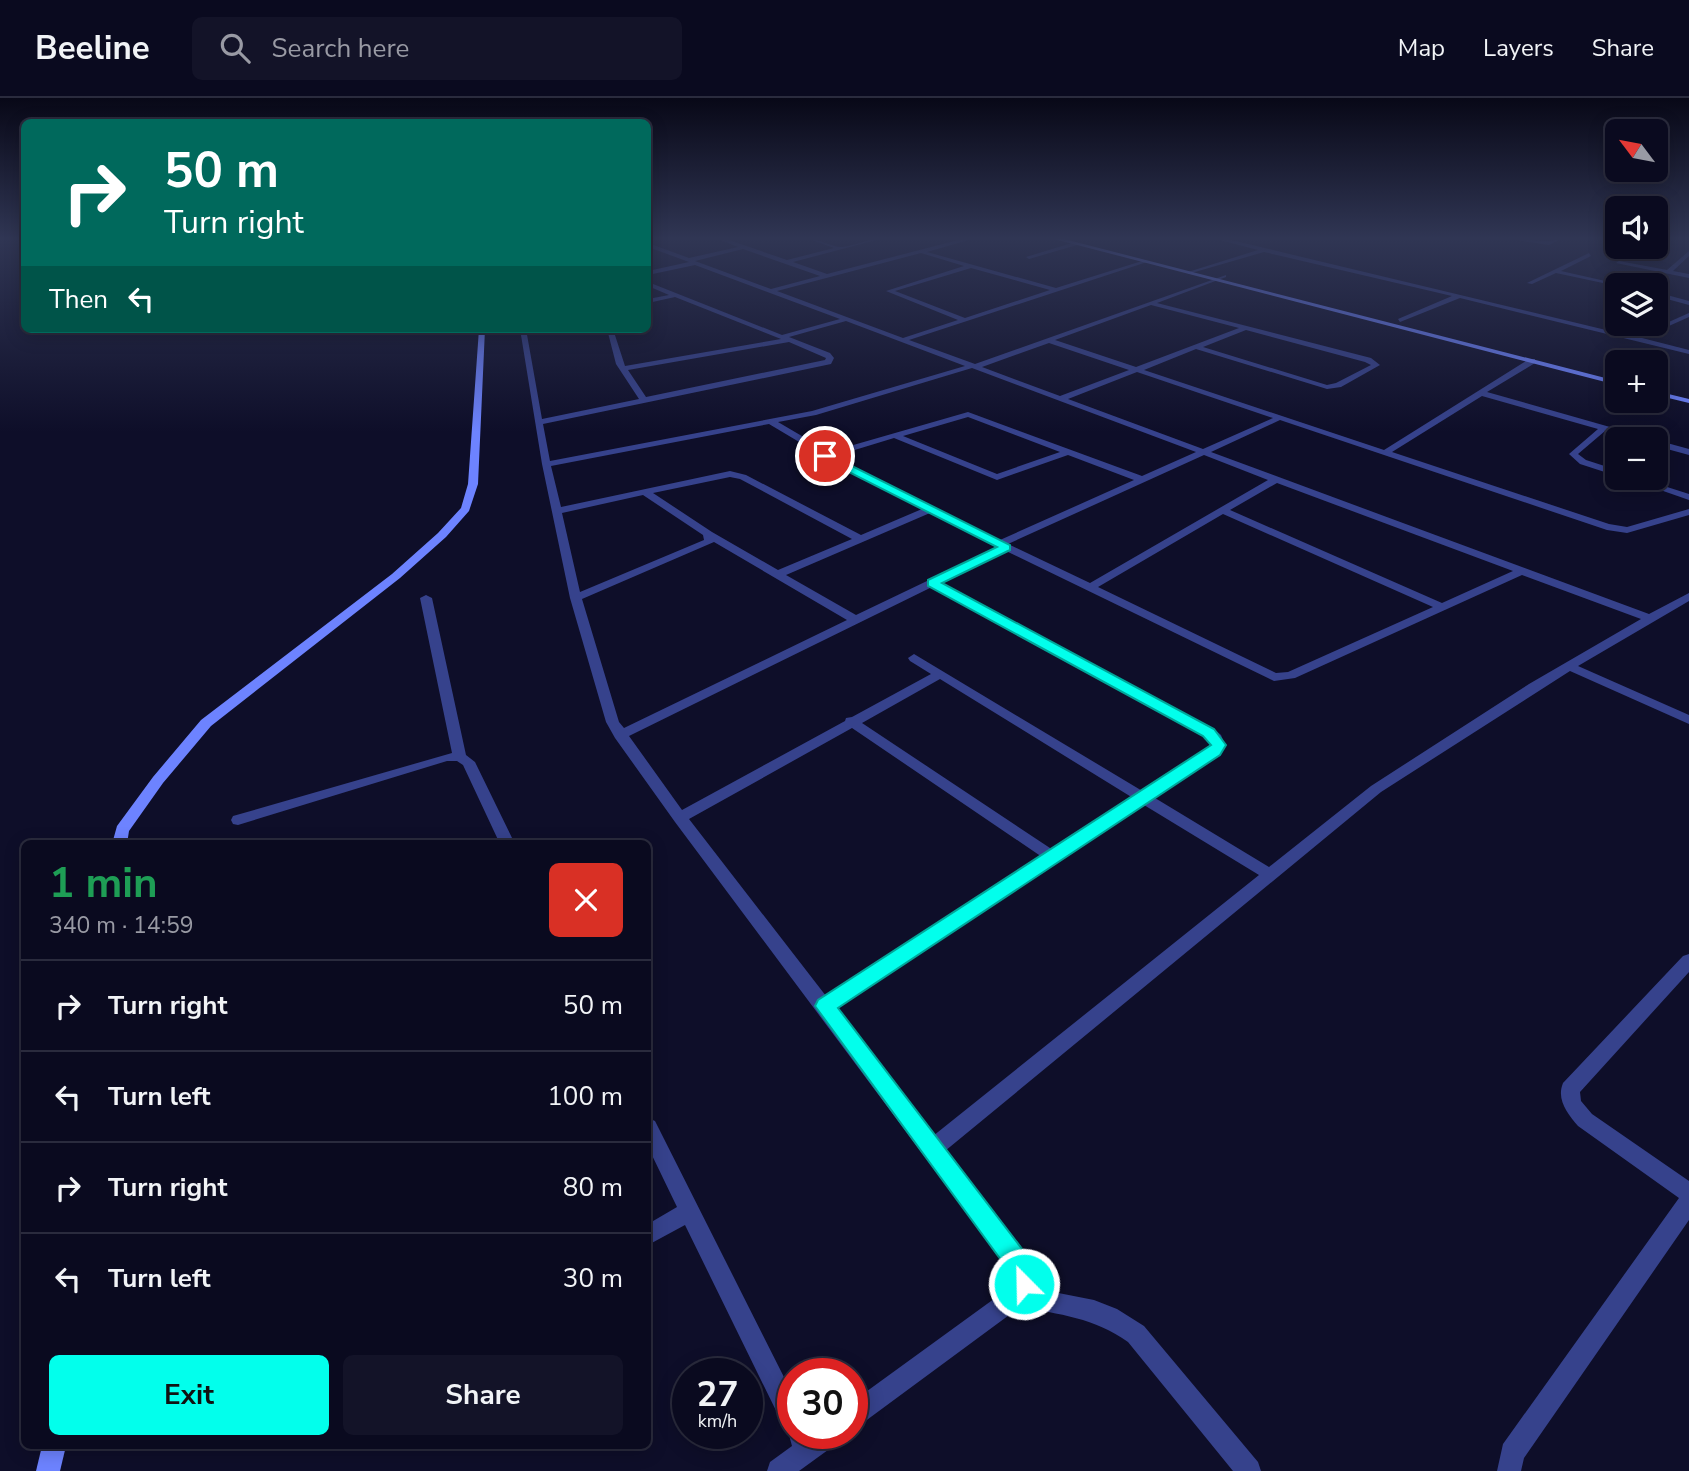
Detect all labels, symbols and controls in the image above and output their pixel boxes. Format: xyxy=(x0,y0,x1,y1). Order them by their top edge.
search box xyxy=(192,17,682,80)
text: Beeline xyxy=(35,26,150,71)
icon: search xyxy=(216,29,254,67)
text: Search here xyxy=(272,31,409,66)
text: Map xyxy=(1398,32,1445,64)
text: Layers xyxy=(1483,32,1554,64)
text: Share xyxy=(1592,32,1654,64)
north arrow xyxy=(1605,119,1668,182)
map controls xyxy=(1605,119,1668,490)
text: 50 m xyxy=(164,137,279,204)
icon: right xyxy=(49,147,140,238)
button: sound xyxy=(1605,196,1668,259)
text: Turn right xyxy=(164,201,304,244)
button: layers xyxy=(1605,273,1668,336)
icon: left xyxy=(122,280,160,318)
text: Then xyxy=(49,282,108,317)
button: + xyxy=(1605,350,1668,413)
pin xyxy=(795,426,855,486)
button: − xyxy=(1605,427,1668,490)
icon: arrive xyxy=(806,437,844,475)
text: 1 min xyxy=(49,855,158,912)
button: close xyxy=(549,863,623,937)
text: 340 m · 14:59 xyxy=(49,910,194,941)
icon: right xyxy=(49,987,87,1025)
text: Turn right xyxy=(108,988,227,1023)
text: 50 m xyxy=(563,988,623,1023)
icon: left xyxy=(49,1078,87,1116)
text: Turn left xyxy=(108,1079,211,1114)
text: 100 m xyxy=(547,1079,623,1114)
icon: right xyxy=(49,1169,87,1207)
text: Turn right xyxy=(108,1170,227,1205)
text: 80 m xyxy=(563,1170,623,1205)
position arrow xyxy=(987,1247,1061,1321)
icon: left xyxy=(49,1260,87,1298)
text: Turn left xyxy=(108,1261,211,1296)
text: 30 m xyxy=(563,1261,623,1296)
button: Exit xyxy=(49,1355,329,1435)
button: Share xyxy=(343,1355,623,1435)
speed limit sign: 30 xyxy=(777,1358,868,1449)
text: 27 xyxy=(696,1371,739,1418)
text: km/h xyxy=(698,1409,737,1433)

